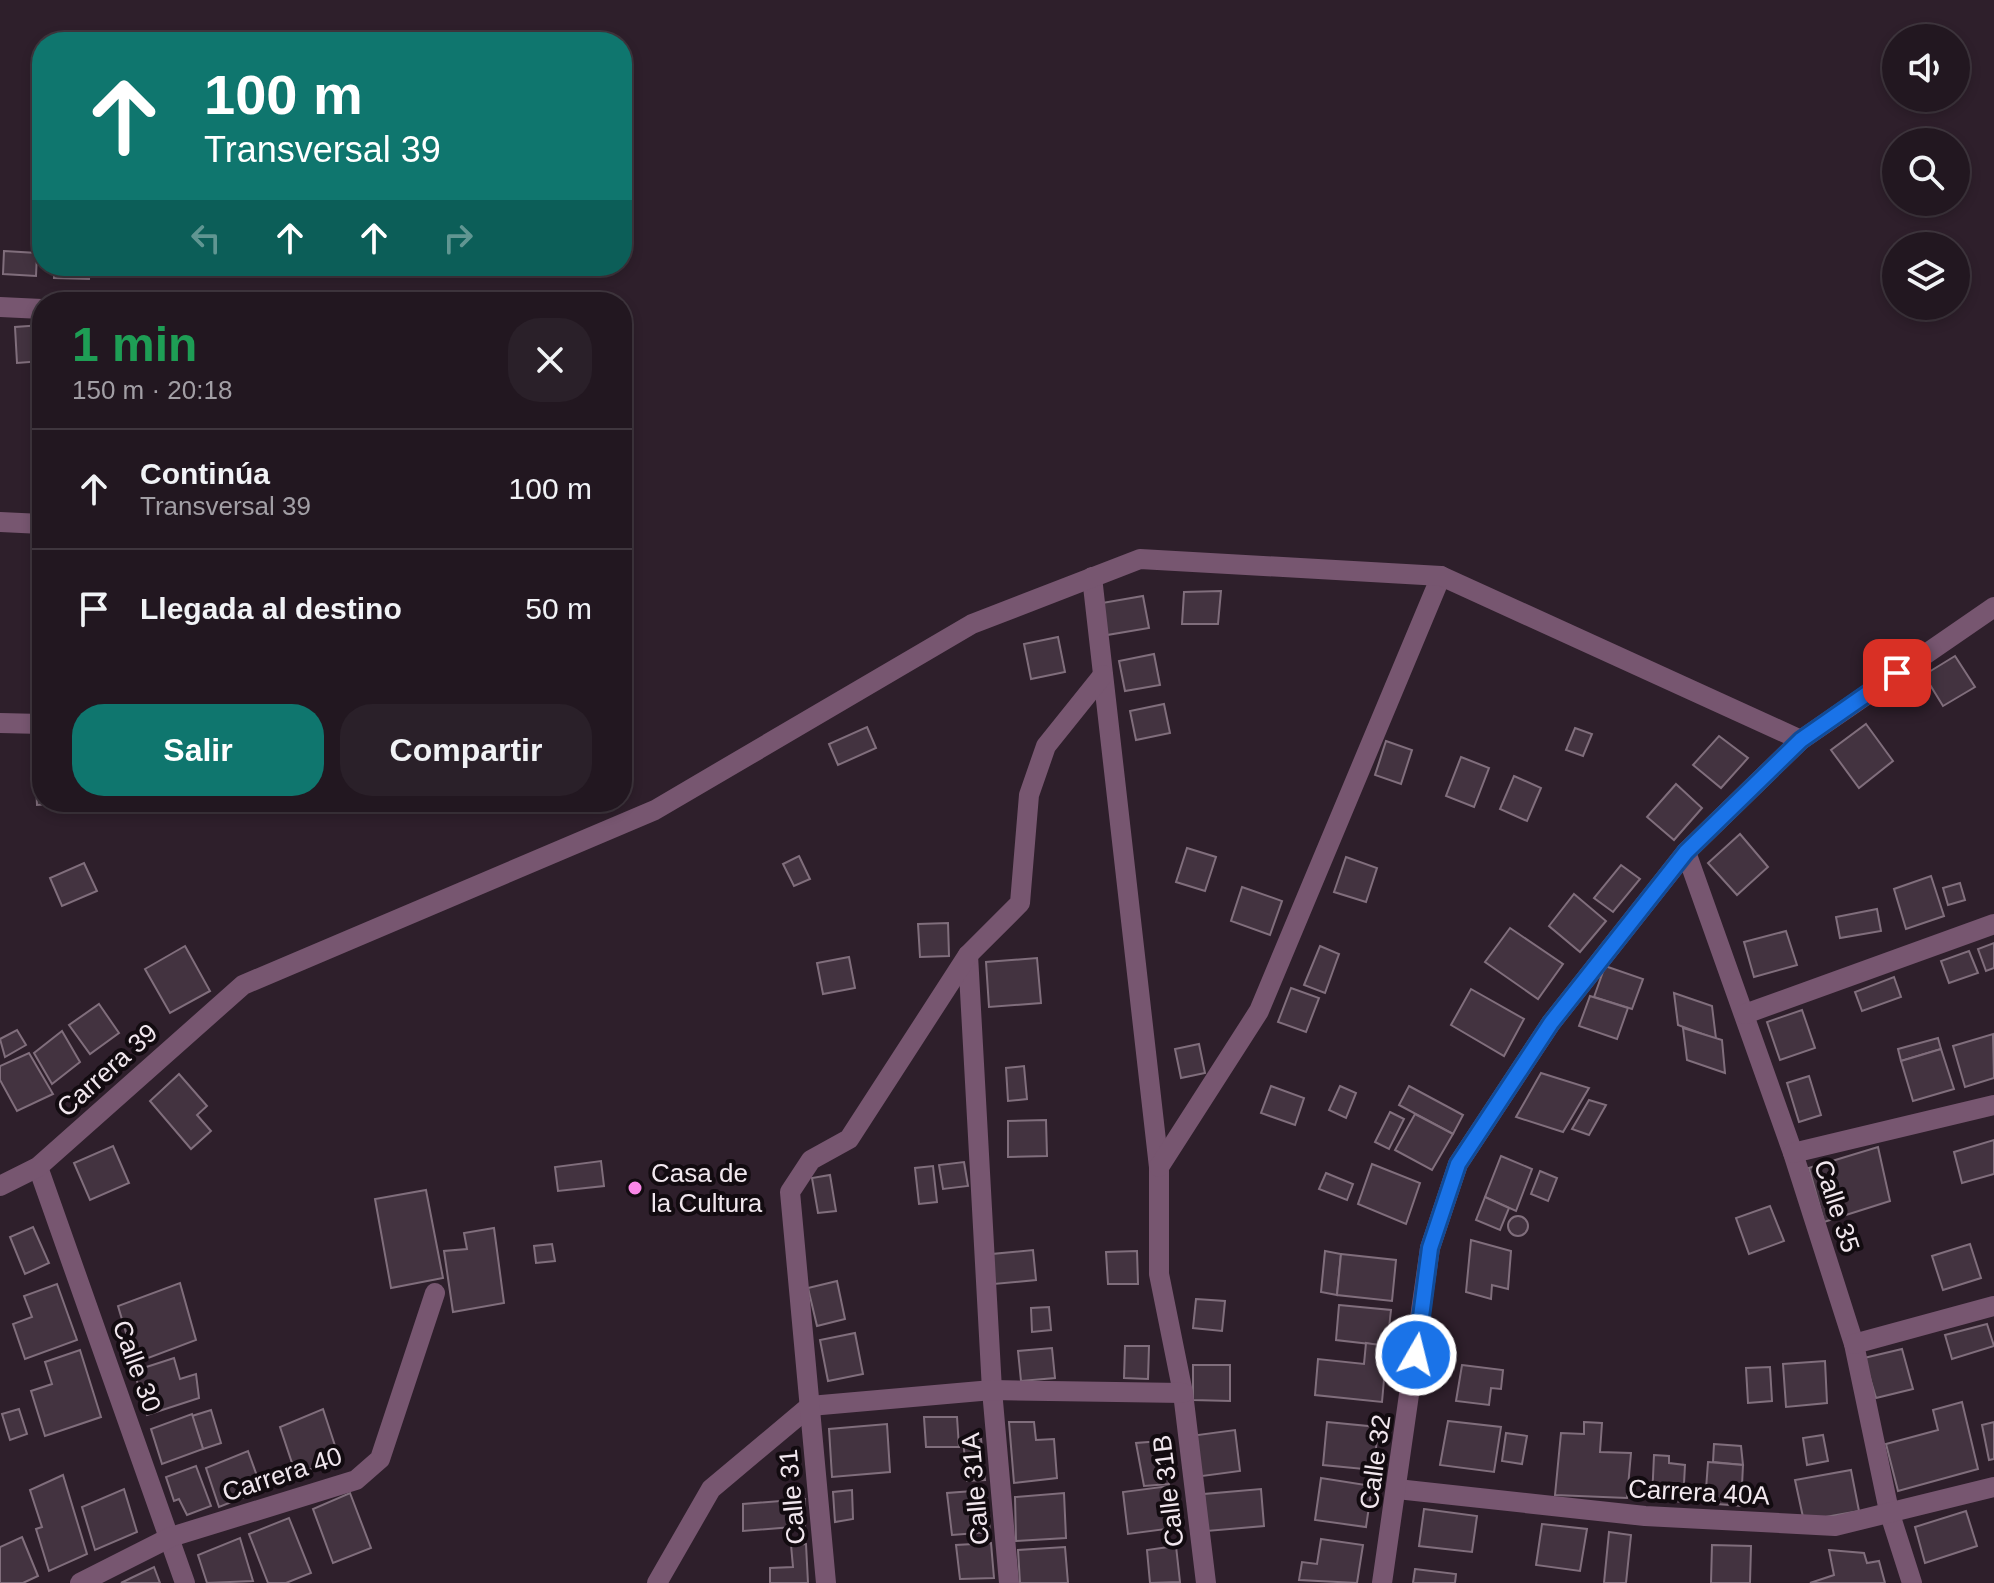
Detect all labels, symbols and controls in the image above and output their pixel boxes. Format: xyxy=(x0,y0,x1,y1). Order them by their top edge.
map controls xyxy=(1882,24,1970,320)
button: sound xyxy=(1882,24,1970,112)
text: 100 m xyxy=(204,63,363,126)
icon: ahead xyxy=(72,64,176,168)
button: search xyxy=(1882,128,1970,216)
text: Transversal 39 xyxy=(204,129,441,170)
icon: left xyxy=(184,216,228,260)
icon: ahead xyxy=(268,216,312,260)
icon: ahead xyxy=(352,216,396,260)
icon: right xyxy=(436,216,480,260)
button: layers xyxy=(1882,232,1970,320)
text: 1 min xyxy=(72,318,197,371)
button: close xyxy=(508,318,592,402)
text: 150 m · 20:18 xyxy=(72,375,232,405)
text: Continúa xyxy=(140,457,270,490)
icon: ahead xyxy=(72,467,116,511)
text: 100 m xyxy=(509,472,592,505)
text: Transversal 39 xyxy=(140,491,311,521)
icon: arrive xyxy=(72,587,116,631)
text: Llegada al destino xyxy=(140,592,402,625)
text: 50 m xyxy=(525,592,592,625)
pin xyxy=(1863,639,1931,707)
icon: arrive xyxy=(1875,651,1919,695)
button: Salir xyxy=(72,704,324,796)
button: Compartir xyxy=(340,704,592,796)
street label: Carrera 39 xyxy=(51,1017,163,1123)
street label: Calle 35 xyxy=(1808,1156,1866,1256)
place label: Casa de la Cultura xyxy=(651,1158,763,1218)
marker: Casa de la Cultura xyxy=(626,1179,644,1197)
position arrow xyxy=(1374,1313,1458,1397)
street label: Calle 30 xyxy=(107,1316,167,1416)
street label: Calle 32 xyxy=(1354,1413,1396,1511)
street label: Calle 31A xyxy=(955,1431,995,1546)
street label: Calle 31B xyxy=(1146,1433,1190,1549)
street label: Carrera 40 xyxy=(218,1441,346,1507)
street label: Calle 31 xyxy=(773,1448,811,1546)
street label: Carrera 40A xyxy=(1627,1473,1771,1511)

